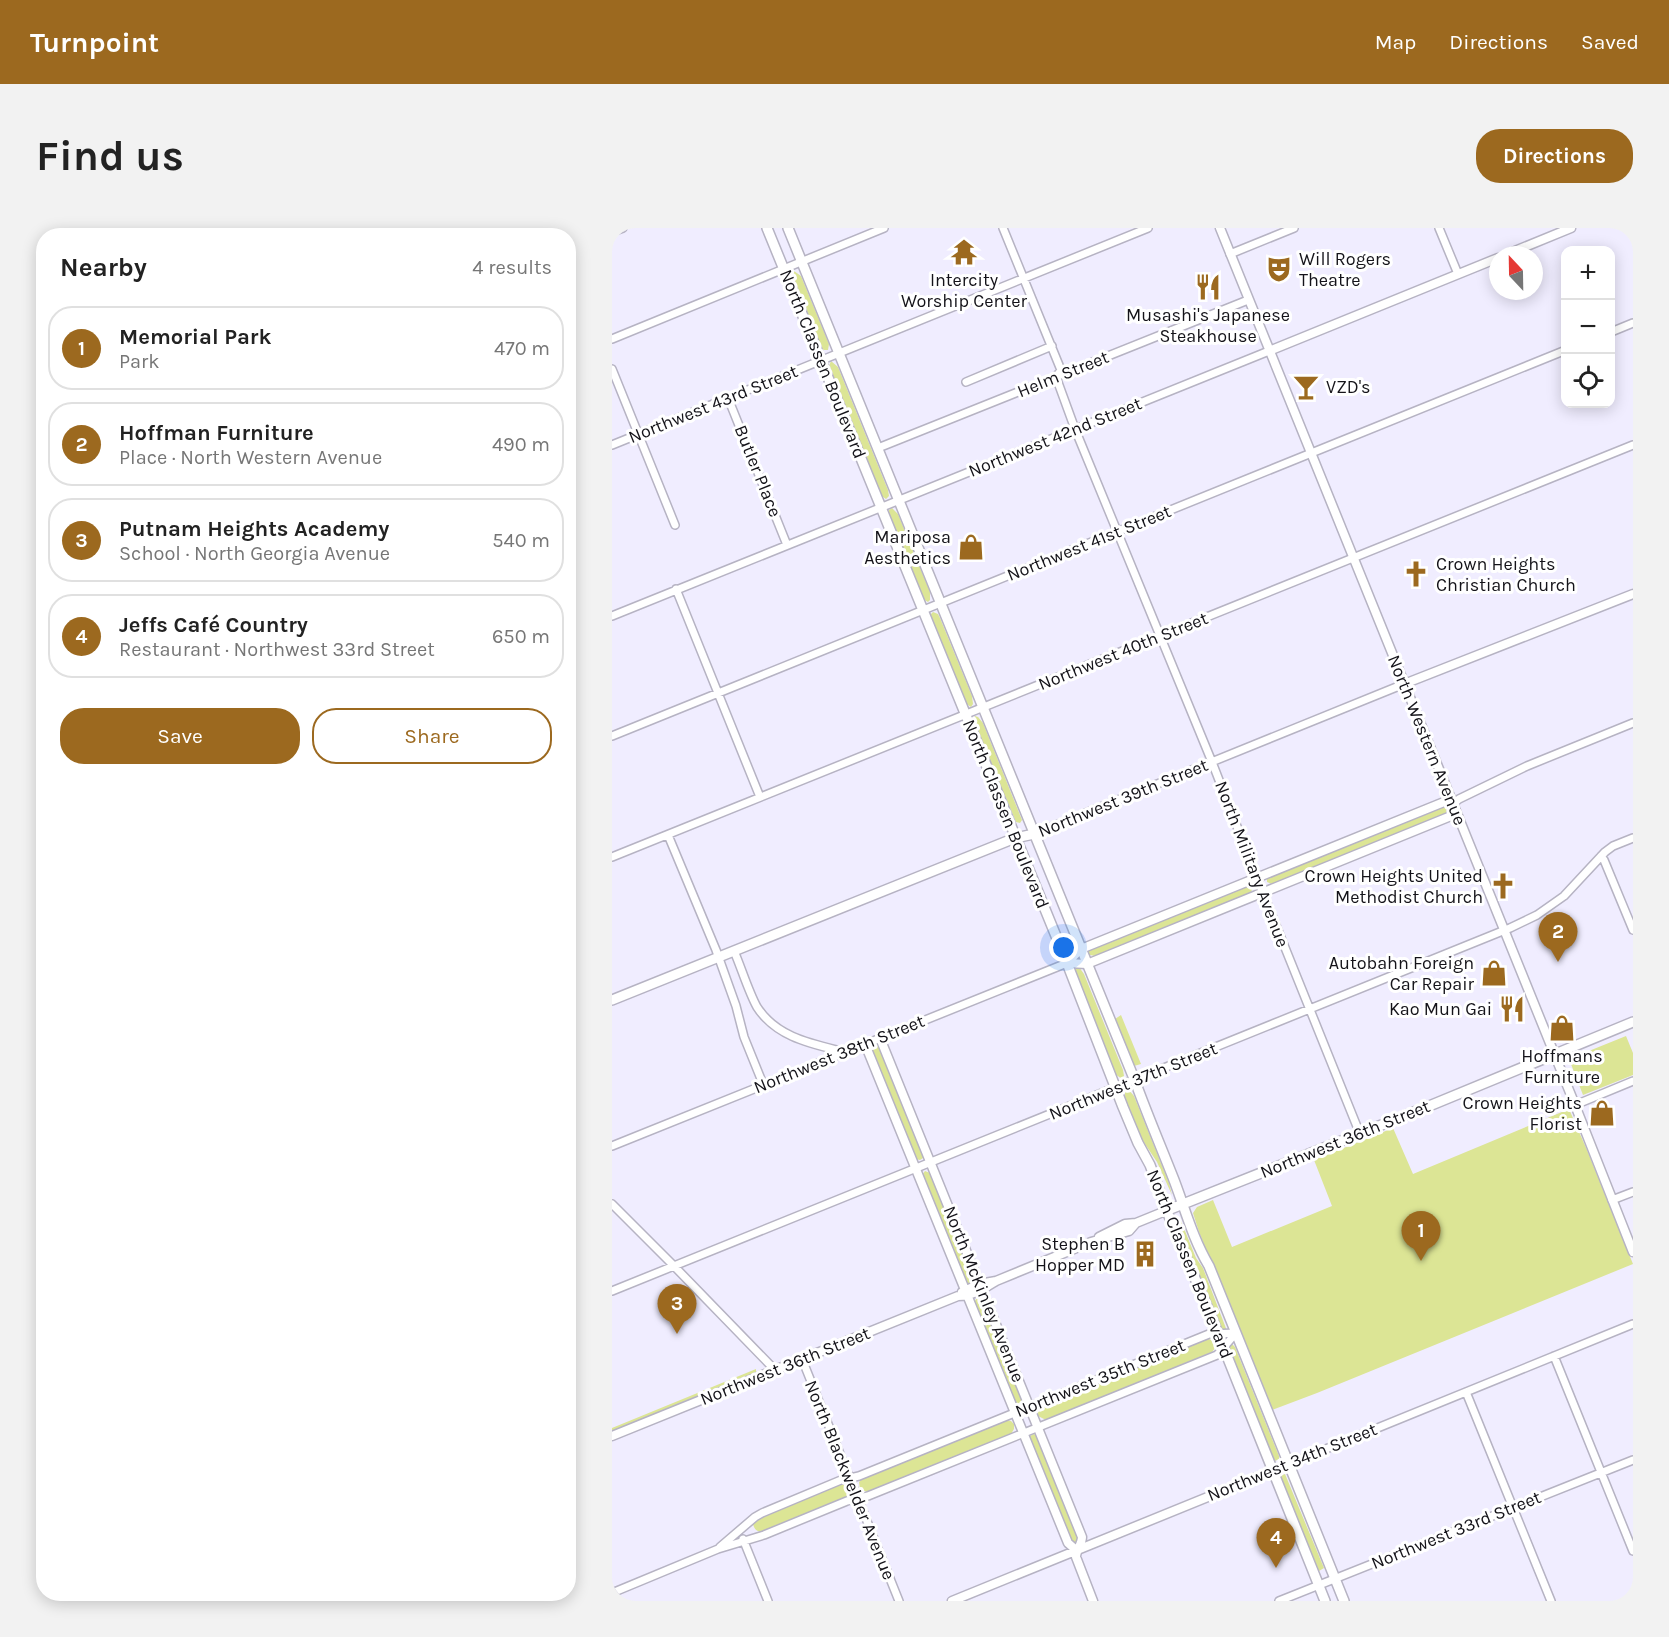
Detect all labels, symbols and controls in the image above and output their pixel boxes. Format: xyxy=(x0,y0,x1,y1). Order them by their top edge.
text: Turnpoint xyxy=(30,26,159,59)
text: Map xyxy=(1375,30,1416,54)
text: Directions xyxy=(1449,30,1548,54)
text: Saved xyxy=(1581,30,1639,54)
button: Directions xyxy=(1476,129,1633,183)
text: Find us xyxy=(36,131,184,181)
temple icon: Intercity Worship Center xyxy=(949,237,979,267)
north arrow xyxy=(1489,246,1543,300)
map controls xyxy=(1561,246,1615,408)
button: + xyxy=(1561,246,1615,300)
place label: Will Rogers Theatre xyxy=(1299,248,1391,291)
text: Nearby xyxy=(60,252,147,283)
theatre icon: Will Rogers Theatre xyxy=(1264,254,1294,284)
text: 4 results xyxy=(472,256,552,279)
street label: North Classen Boulevard xyxy=(775,266,871,462)
place label: Intercity Worship Center xyxy=(901,269,1027,312)
restaurant icon: Musashi's Japanese Steakhouse xyxy=(1193,272,1223,302)
button: − xyxy=(1561,300,1615,354)
place label: Musashi's Japanese Steakhouse xyxy=(1126,304,1290,347)
text: Memorial Park xyxy=(119,324,272,350)
text: 1 xyxy=(78,337,85,360)
text: 470 m xyxy=(494,337,550,360)
street label: Helm Street xyxy=(1014,346,1112,402)
text: Park xyxy=(119,350,160,373)
button: locate xyxy=(1561,354,1615,408)
street label: Northwest 43rd Street xyxy=(625,360,801,448)
bar icon: VZD's xyxy=(1291,372,1321,402)
place label: VZD's xyxy=(1326,376,1371,398)
street label: Northwest 42nd Street xyxy=(965,392,1145,482)
text: Hoffman Furniture xyxy=(119,420,314,446)
street label: Butler Place xyxy=(730,422,786,520)
text: 2 xyxy=(75,433,88,456)
text: 490 m xyxy=(492,433,550,456)
text: Place · North Western Avenue xyxy=(119,446,382,469)
street label: Northwest 41st Street xyxy=(1004,500,1174,586)
text: Putnam Heights Academy xyxy=(119,516,389,542)
place label: Mariposa Aesthetics xyxy=(864,526,951,569)
text: 3 xyxy=(75,529,88,552)
text: 540 m xyxy=(492,529,550,552)
shop icon: Mariposa Aesthetics xyxy=(956,532,986,562)
text: School · North Georgia Avenue xyxy=(119,542,390,565)
place label: Crown Heights Christian Church xyxy=(1436,553,1576,596)
church icon: Crown Heights Christian Church xyxy=(1401,559,1431,589)
street label: Northwest 40th Street xyxy=(1035,607,1211,695)
text: Jeffs Café Country xyxy=(119,612,308,638)
text: 4 xyxy=(76,625,87,648)
text: 650 m xyxy=(492,625,550,648)
text: Restaurant · Northwest 33rd Street xyxy=(119,638,435,661)
street label: North Western Avenue xyxy=(1383,652,1471,828)
button: Save xyxy=(60,708,300,764)
button: Share xyxy=(312,708,552,764)
street label: North Classen Boulevard xyxy=(958,716,1054,912)
street label: Northwest 39th Street xyxy=(1035,754,1211,842)
street label: North Military Avenue xyxy=(1210,778,1294,950)
place label: Crown Heights United Methodist Church xyxy=(1305,865,1483,908)
church icon: Crown Heights United Methodist Church xyxy=(1488,871,1518,901)
pin: 2 xyxy=(1538,912,1578,962)
your location xyxy=(1049,933,1078,962)
place label: Autobahn Foreign Car Repair xyxy=(1329,952,1474,995)
shop icon: Autobahn Foreign Car Repair xyxy=(1479,958,1509,988)
restaurant icon: Kao Mun Gai xyxy=(1497,994,1527,1024)
place label: Kao Mun Gai xyxy=(1389,998,1492,1020)
street label: Northwest 38th Street xyxy=(750,1010,928,1098)
shop icon: Hoffmans Furniture xyxy=(1547,1013,1577,1043)
street label: Northwest 37th Street xyxy=(1046,1037,1221,1125)
place label: Hoffmans Furniture xyxy=(1521,1045,1603,1088)
place label: Crown Heights Florist xyxy=(1463,1092,1582,1135)
street label: Northwest 36th Street xyxy=(1257,1095,1433,1183)
shop icon: Crown Heights Florist xyxy=(1587,1098,1617,1128)
street label: North Classen Boulevard xyxy=(1142,1166,1238,1362)
street label: North McKinley Avenue xyxy=(939,1203,1029,1385)
pin: 1 xyxy=(1402,1212,1440,1261)
place label: Stephen B Hopper MD xyxy=(1035,1233,1125,1276)
building icon: Stephen B Hopper MD xyxy=(1130,1239,1160,1269)
pin: 3 xyxy=(658,1284,696,1334)
street label: Northwest 36th Street xyxy=(697,1322,873,1410)
street label: Northwest 35th Street xyxy=(1012,1334,1188,1422)
street label: North Blackwelder Avenue xyxy=(800,1377,900,1583)
street label: Northwest 34th Street xyxy=(1204,1418,1380,1506)
street label: Northwest 33rd Street xyxy=(1368,1486,1544,1574)
pin: 4 xyxy=(1256,1518,1296,1568)

